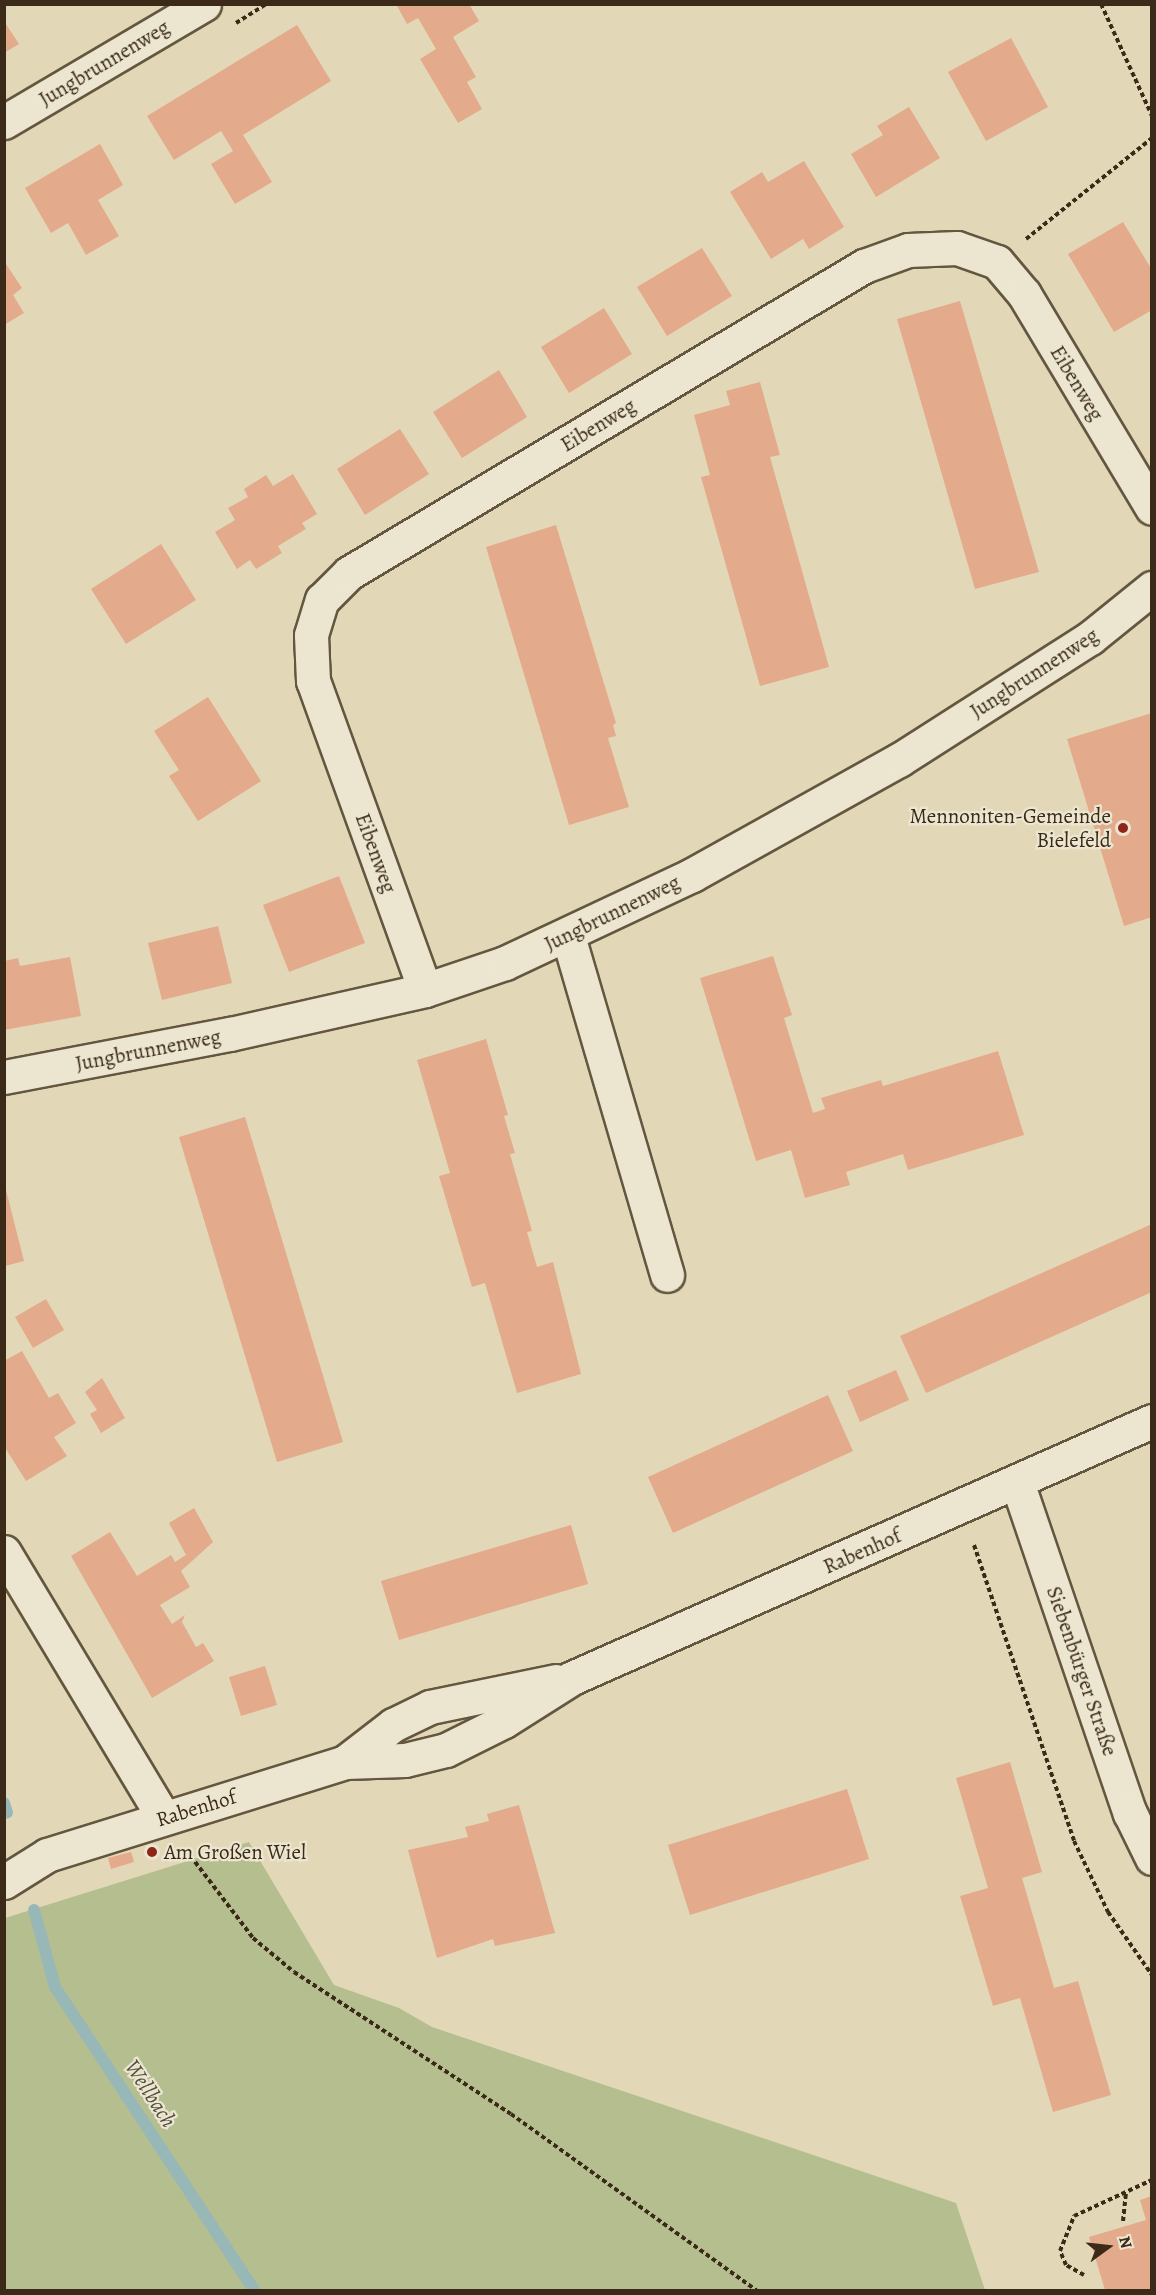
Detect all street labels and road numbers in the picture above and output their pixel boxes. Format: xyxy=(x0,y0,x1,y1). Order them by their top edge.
street label: Jungbrunnenweg xyxy=(34,14,174,112)
street label: Eibenweg xyxy=(1045,341,1109,425)
street label: Eibenweg xyxy=(556,393,640,457)
street label: Jungbrunnenweg xyxy=(965,622,1103,724)
street label: Eibenweg xyxy=(350,810,402,896)
street label: Jungbrunnenweg xyxy=(540,869,684,957)
street label: Jungbrunnenweg xyxy=(73,1024,223,1076)
street label: Rabenhof xyxy=(819,1523,905,1579)
street label: Siebenbürger Straße xyxy=(1041,1583,1123,1759)
street label: Rabenhof xyxy=(153,1784,239,1832)

